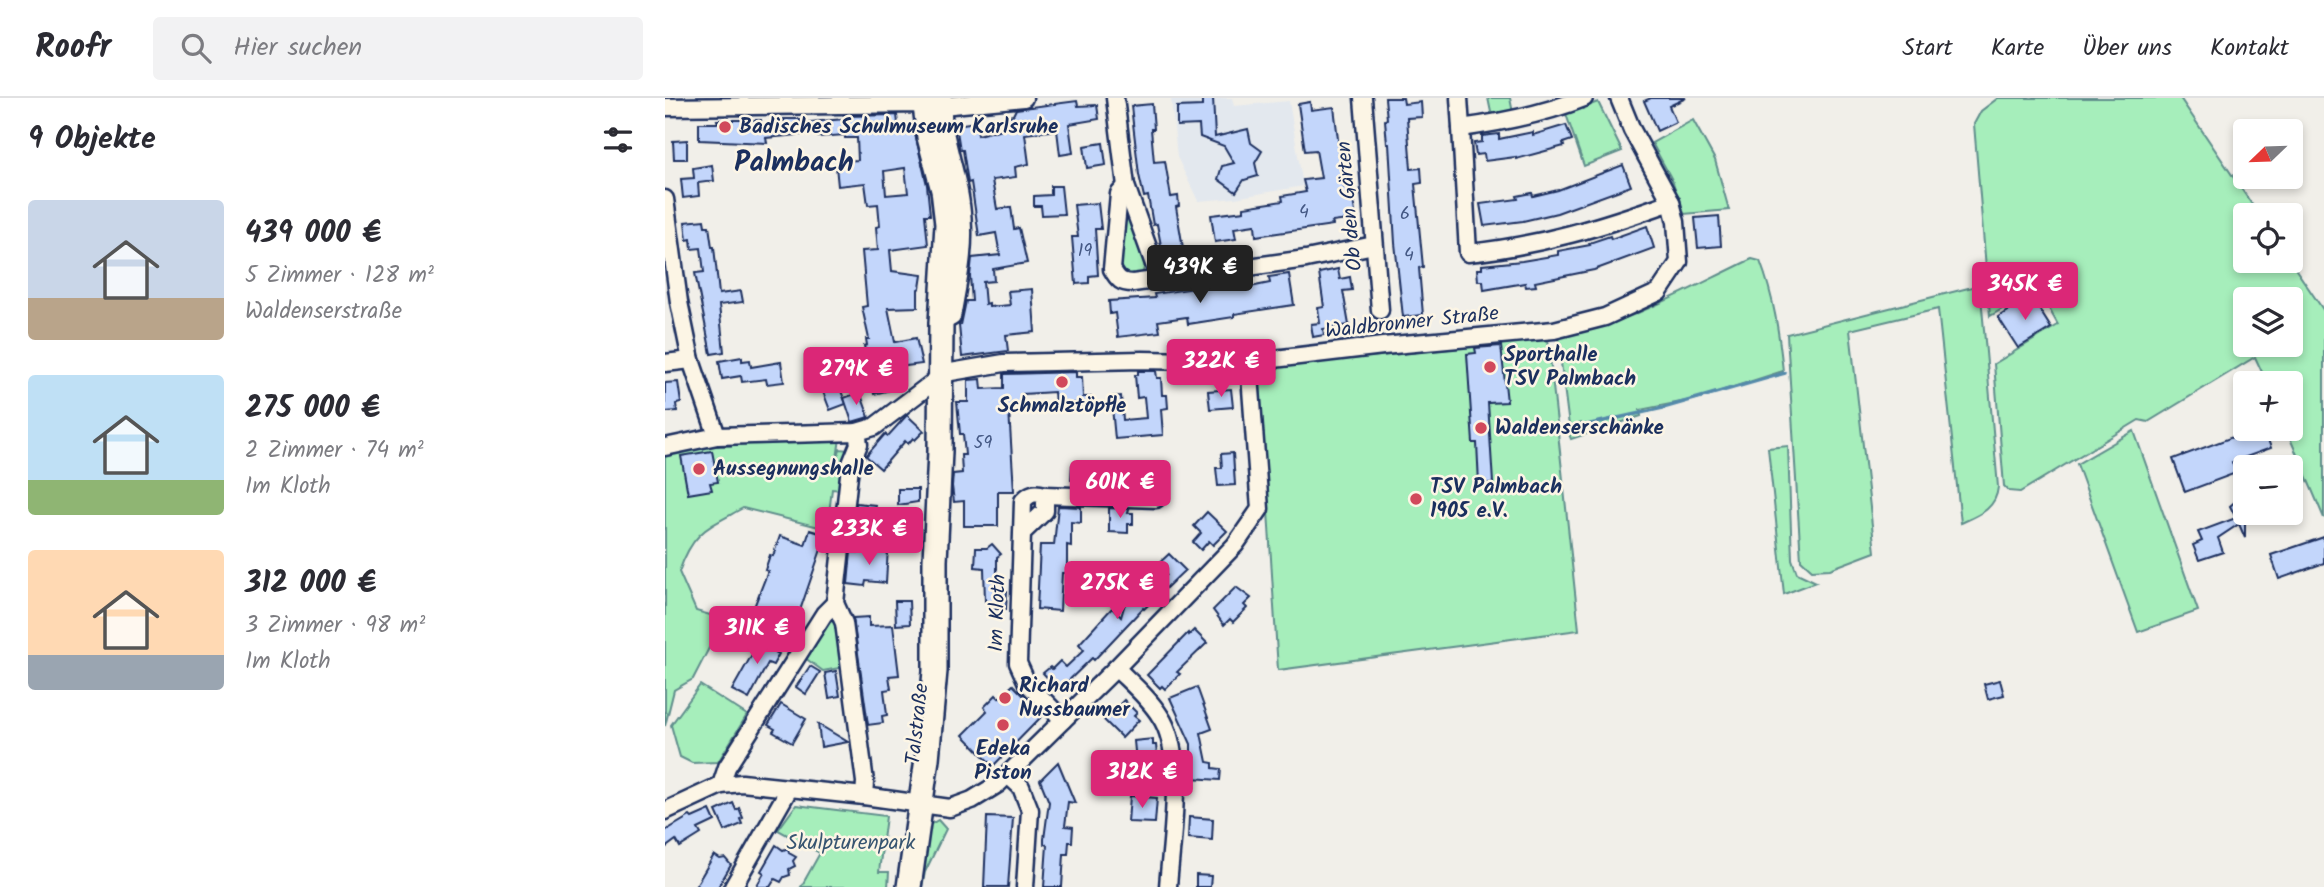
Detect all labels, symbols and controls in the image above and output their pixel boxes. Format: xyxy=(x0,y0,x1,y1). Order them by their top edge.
search box xyxy=(153,17,643,80)
text: Roofr xyxy=(35,22,111,75)
text: Hier suchen xyxy=(233,27,362,69)
icon: search xyxy=(177,29,215,67)
text: Start xyxy=(1902,29,1953,68)
text: Karte xyxy=(1991,29,2044,68)
text: Über uns xyxy=(2082,29,2172,68)
text: Kontakt xyxy=(2210,29,2289,68)
place label: Badisches Schulmuseum Karlsruhe xyxy=(739,111,1058,144)
text: 9 Objekte xyxy=(28,116,156,164)
marker: Badisches Schulmuseum Karlsruhe xyxy=(717,119,733,135)
north arrow xyxy=(2233,119,2303,189)
map controls xyxy=(2233,119,2303,525)
icon: filters xyxy=(599,121,637,159)
street label: Ob den Gärten xyxy=(1328,140,1372,272)
district label: Palmbach xyxy=(734,141,854,186)
house number: 4 xyxy=(1299,198,1309,227)
house number: 6 xyxy=(1400,200,1410,229)
button: locate xyxy=(2233,203,2303,273)
text: 439 000 € xyxy=(245,210,381,258)
icon: home xyxy=(84,228,168,312)
house number: 19 xyxy=(1078,237,1092,266)
house number: 4 xyxy=(1404,241,1414,270)
pin: 439K € xyxy=(1143,246,1257,305)
text: 439K € xyxy=(1163,250,1237,286)
text: 5 Zimmer · 128 m² xyxy=(245,258,434,294)
pin: 345K € xyxy=(1968,262,2082,322)
text: 345K € xyxy=(1988,267,2062,303)
button: layers xyxy=(2233,287,2303,357)
text: Waldenserstraße xyxy=(245,294,402,330)
street label: Waldbronner Straße xyxy=(1324,297,1501,349)
place label: Sporthalle TSV Palmbach xyxy=(1504,339,1636,396)
pin: 322K € xyxy=(1164,340,1278,399)
text: 322K € xyxy=(1183,344,1259,380)
pin: 279K € xyxy=(799,348,913,407)
text: 279K € xyxy=(819,352,893,388)
marker: Sporthalle TSV Palmbach xyxy=(1482,359,1498,375)
button: + xyxy=(2233,371,2303,441)
marker: Schmalztöpfle xyxy=(1054,374,1070,390)
text: 275 000 € xyxy=(245,385,380,433)
place label: Schmalztöpfle xyxy=(998,390,1126,423)
icon: home xyxy=(84,403,168,487)
place label: Waldenserschänke xyxy=(1495,412,1664,445)
marker: Waldenserschänke xyxy=(1473,420,1489,436)
house number: 59 xyxy=(974,429,992,458)
text: 2 Zimmer · 74 m² xyxy=(245,433,424,469)
place label: Aussegnungshalle xyxy=(713,453,874,486)
button: − xyxy=(2233,455,2303,525)
pin: 601K € xyxy=(1063,460,1177,520)
marker: Aussegnungshalle xyxy=(691,461,707,477)
text: 601K € xyxy=(1086,465,1154,501)
text: Im Kloth xyxy=(245,469,331,505)
place label: TSV Palmbach 1905 e.V. xyxy=(1430,471,1562,528)
marker: TSV Palmbach 1905 e.V. xyxy=(1408,491,1424,507)
pin: 233K € xyxy=(812,508,926,567)
text: 233K € xyxy=(831,512,907,548)
text: 312 000 € xyxy=(245,560,376,608)
pin: 275K € xyxy=(1060,561,1174,621)
text: 275K € xyxy=(1080,566,1154,602)
street label: Im Kloth xyxy=(980,573,1016,653)
icon: home xyxy=(84,578,168,662)
pin: 311K € xyxy=(700,606,814,666)
text: 3 Zimmer · 98 m² xyxy=(245,608,425,644)
text: 311K € xyxy=(725,611,789,647)
text: Im Kloth xyxy=(245,644,331,680)
place label: Richard Nussbaumer xyxy=(1019,670,1131,727)
street label: Talstraße xyxy=(897,681,939,766)
marker: Richard Nussbaumer xyxy=(997,690,1013,706)
marker: Edeka Piston xyxy=(995,717,1011,733)
place label: Edeka Piston xyxy=(974,733,1032,790)
pin: 312K € xyxy=(1085,750,1199,810)
text: 312K € xyxy=(1107,755,1177,791)
park label: Skulpturenpark xyxy=(787,827,916,860)

